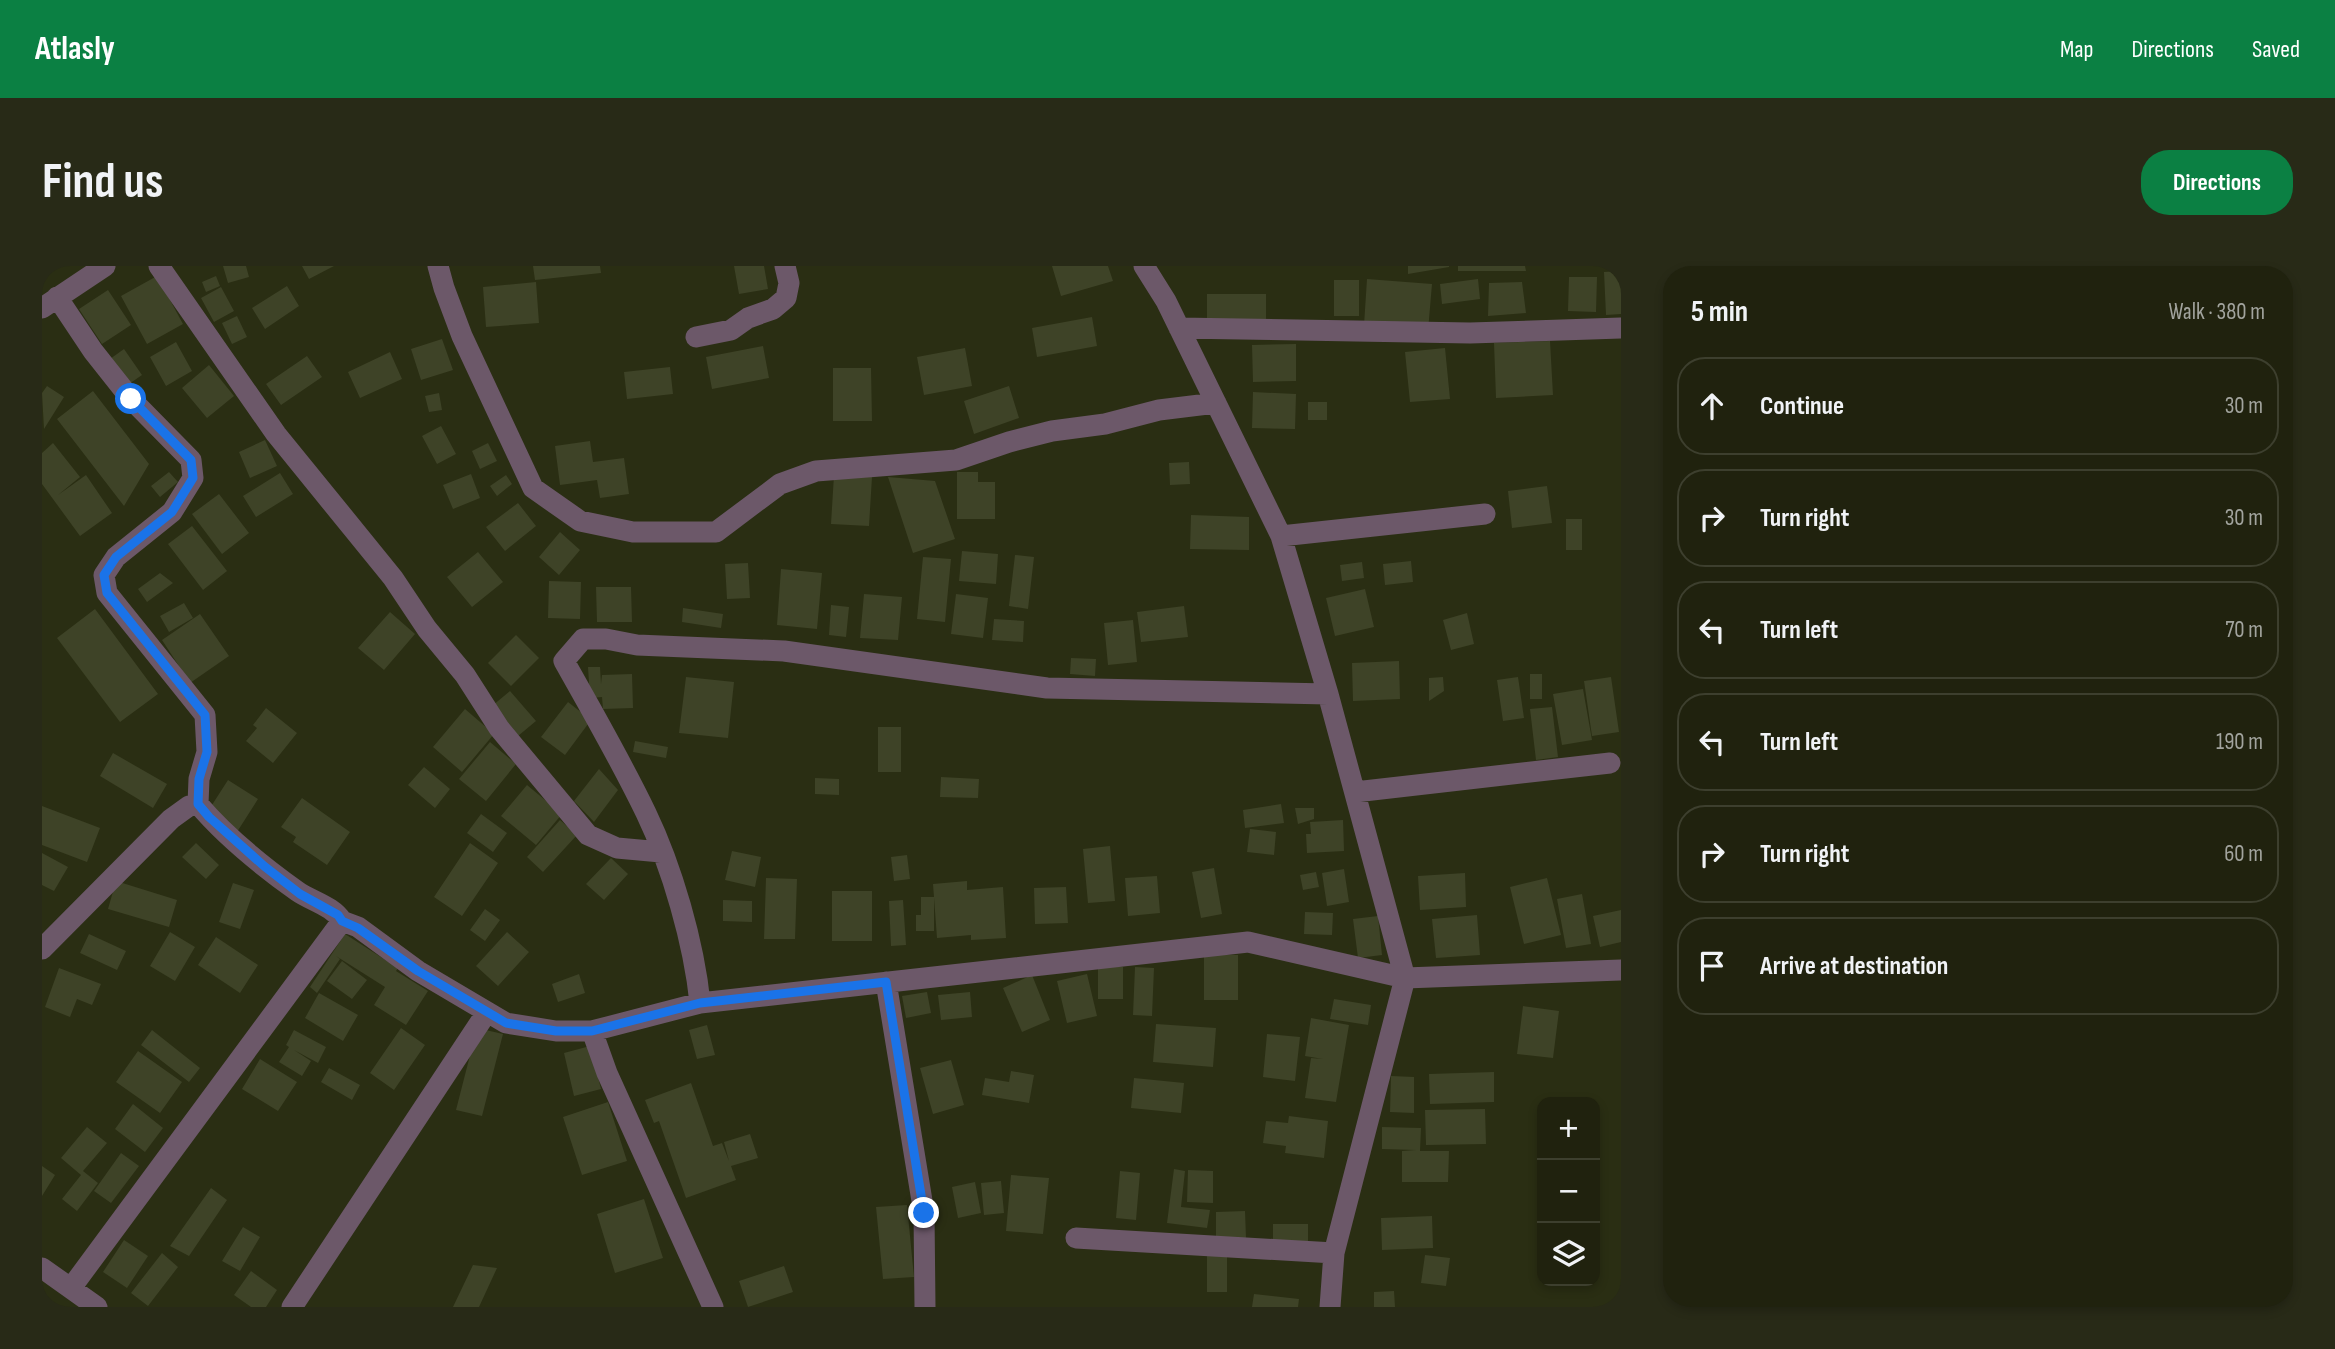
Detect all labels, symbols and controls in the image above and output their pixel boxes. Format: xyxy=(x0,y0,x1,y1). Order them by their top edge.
text: Atlasly xyxy=(35,29,115,69)
text: Map xyxy=(2060,35,2093,64)
text: Directions xyxy=(2131,35,2214,64)
text: Saved xyxy=(2252,35,2300,64)
button: Directions xyxy=(2141,150,2293,215)
text: Find us xyxy=(42,153,164,212)
text: 5 min xyxy=(1691,294,1748,330)
text: Walk · 380 m xyxy=(2168,298,2265,326)
route start xyxy=(115,383,146,414)
icon: ahead xyxy=(1693,387,1731,425)
text: Continue xyxy=(1760,391,1844,422)
text: 30 m xyxy=(2225,392,2263,420)
icon: right xyxy=(1693,499,1731,537)
text: Turn right xyxy=(1760,503,1849,534)
text: 30 m xyxy=(2225,504,2263,532)
icon: left xyxy=(1693,611,1731,649)
text: Turn left xyxy=(1760,615,1838,646)
text: 70 m xyxy=(2225,616,2263,644)
icon: left xyxy=(1693,723,1731,761)
text: Turn left xyxy=(1760,727,1838,758)
text: 190 m xyxy=(2216,728,2263,756)
icon: right xyxy=(1693,835,1731,873)
text: Turn right xyxy=(1760,839,1849,870)
text: 60 m xyxy=(2224,840,2263,868)
icon: arrive xyxy=(1693,947,1731,985)
text: Arrive at destination xyxy=(1760,951,1948,982)
map controls xyxy=(1537,1097,1600,1286)
button: + xyxy=(1537,1097,1600,1160)
button: − xyxy=(1537,1160,1600,1223)
route end xyxy=(908,1197,939,1228)
button: layers xyxy=(1537,1223,1600,1286)

